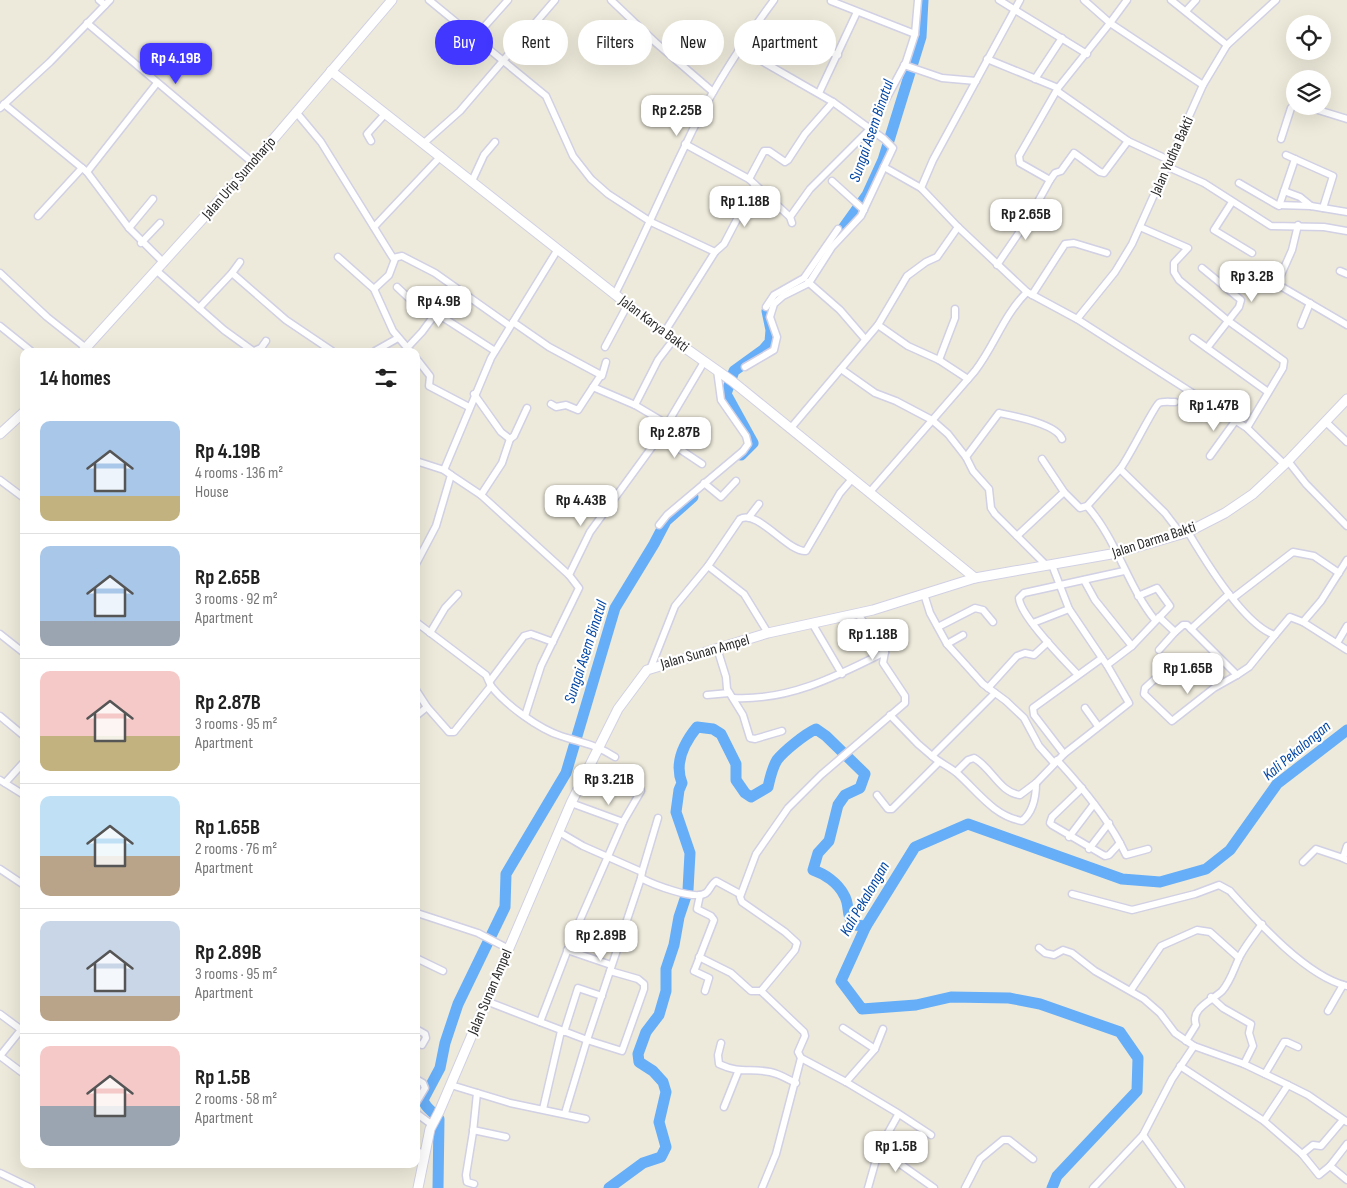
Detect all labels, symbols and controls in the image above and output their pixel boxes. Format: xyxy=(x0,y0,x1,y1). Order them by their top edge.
map controls xyxy=(1286,15,1331,115)
button: locate xyxy=(1286,15,1331,60)
chip: Buy xyxy=(435,20,493,65)
chip: Rent xyxy=(503,20,568,65)
chip: Filters xyxy=(578,20,652,65)
chip: New xyxy=(662,20,724,65)
chip: Apartment xyxy=(734,20,836,65)
pin: Rp 4.19B xyxy=(124,42,228,85)
text: Rp 4.19B xyxy=(151,49,201,68)
button: layers xyxy=(1286,70,1331,115)
water label: Sungai Asem Binatul xyxy=(846,76,899,185)
pin: Rp 2.25B xyxy=(625,94,729,137)
text: Rp 2.25B xyxy=(652,101,702,120)
street label: Jalan Yudha Bakti xyxy=(1146,113,1198,199)
street label: Jalan Urip Sumoharjo xyxy=(197,133,280,224)
pin: Rp 1.18B xyxy=(693,186,797,228)
text: Rp 1.18B xyxy=(720,192,770,211)
pin: Rp 2.65B xyxy=(974,198,1078,241)
text: Rp 2.65B xyxy=(1001,205,1051,224)
pin: Rp 3.2B xyxy=(1206,260,1298,303)
text: Rp 3.2B xyxy=(1230,267,1274,286)
pin: Rp 4.9B xyxy=(393,286,485,328)
street label: Jalan Karya Bakti xyxy=(615,291,693,357)
text: Rp 4.9B xyxy=(417,292,461,311)
icon: filters xyxy=(372,364,400,392)
text: 14 homes xyxy=(40,366,111,391)
pin: Rp 1.47B xyxy=(1162,390,1266,432)
text: Rp 1.47B xyxy=(1189,396,1239,415)
pin: Rp 2.87B xyxy=(623,416,727,459)
text: Rp 2.87B xyxy=(650,423,700,442)
text: Rp 4.19B xyxy=(195,439,261,464)
icon: home xyxy=(80,441,140,501)
text: 4 rooms · 136 m² xyxy=(195,464,283,483)
text: House xyxy=(195,483,229,502)
pin: Rp 4.43B xyxy=(529,484,633,527)
text: Rp 4.43B xyxy=(556,491,606,510)
street label: Jalan Darma Bakti xyxy=(1109,517,1198,563)
text: Rp 2.65B xyxy=(195,565,260,590)
icon: home xyxy=(80,566,140,626)
text: 3 rooms · 92 m² xyxy=(195,590,278,609)
water label: Sungai Asem Binatul xyxy=(560,597,612,706)
text: Apartment xyxy=(195,609,253,628)
pin: Rp 1.18B xyxy=(821,618,925,661)
text: Rp 1.18B xyxy=(848,625,898,644)
street label: Jalan Sunan Ampel xyxy=(658,630,751,674)
pin: Rp 1.65B xyxy=(1136,652,1240,695)
text: Rp 1.65B xyxy=(1163,659,1213,678)
text: Rp 2.87B xyxy=(195,690,261,715)
icon: home xyxy=(80,691,140,751)
text: 3 rooms · 95 m² xyxy=(195,715,277,734)
water label: Kali Pekalongan xyxy=(1259,717,1335,785)
text: Apartment xyxy=(195,734,253,753)
pin: Rp 3.21B xyxy=(557,764,661,806)
text: Rp 3.21B xyxy=(584,770,634,789)
text: Rp 1.65B xyxy=(195,815,260,840)
icon: home xyxy=(80,816,140,876)
text: 2 rooms · 76 m² xyxy=(195,840,277,859)
water label: Kali Pekalongan xyxy=(836,858,894,940)
text: Apartment xyxy=(195,859,253,878)
pin: Rp 2.89B xyxy=(549,920,653,962)
text: Rp 2.89B xyxy=(576,926,626,945)
text: Rp 2.89B xyxy=(195,940,261,965)
icon: home xyxy=(80,941,140,1001)
street label: Jalan Sunan Ampel xyxy=(463,946,517,1039)
text: 3 rooms · 95 m² xyxy=(195,965,277,984)
text: Apartment xyxy=(195,984,253,1003)
text: Rp 1.5B xyxy=(195,1065,250,1090)
icon: home xyxy=(80,1066,140,1126)
text: 2 rooms · 58 m² xyxy=(195,1090,277,1109)
text: Apartment xyxy=(195,1109,253,1128)
pin: Rp 1.5B xyxy=(850,1130,942,1173)
text: Rp 1.5B xyxy=(875,1137,917,1156)

